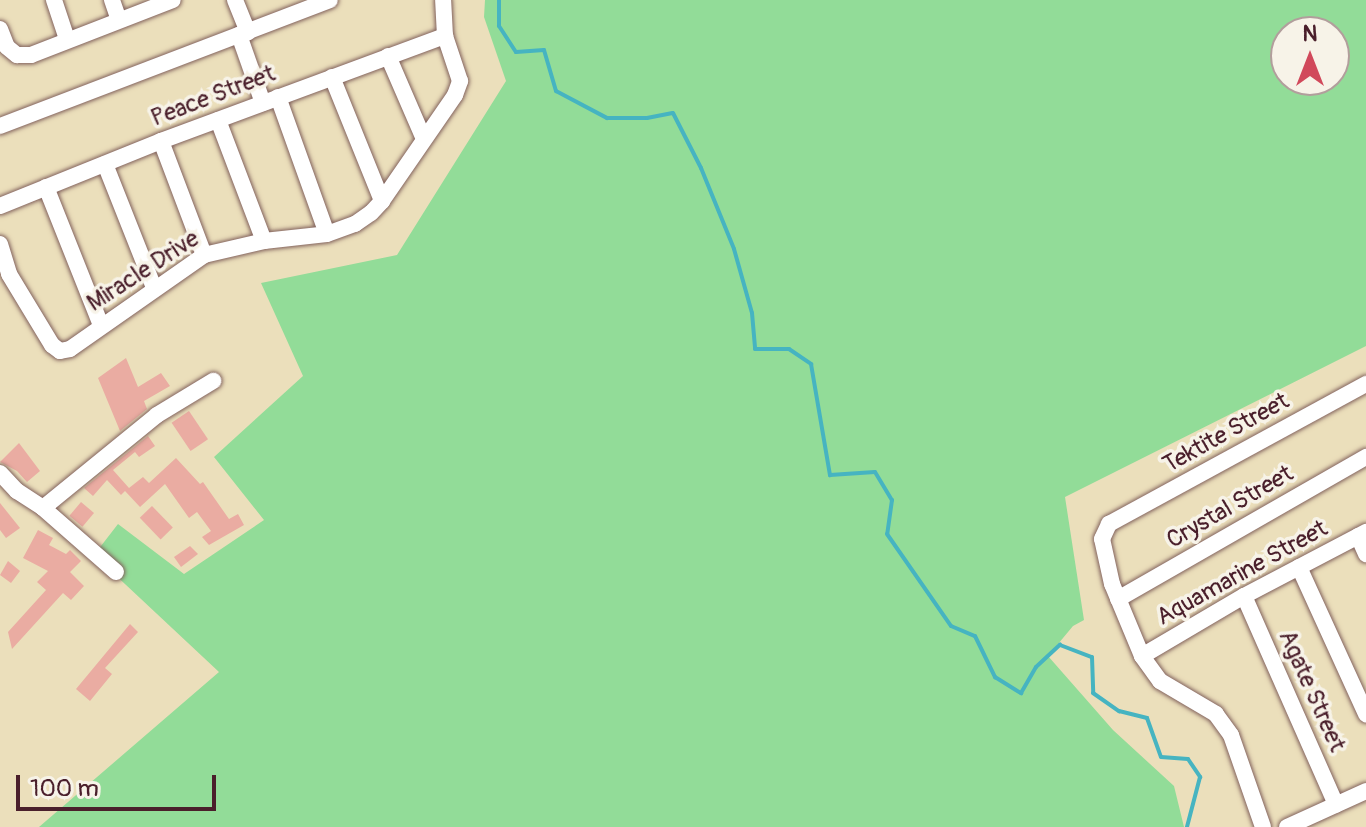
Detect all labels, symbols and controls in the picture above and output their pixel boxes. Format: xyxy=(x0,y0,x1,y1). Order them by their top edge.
north arrow xyxy=(1270,16,1350,96)
text: N xyxy=(1303,20,1317,48)
street label: Peace Street xyxy=(147,59,279,133)
street label: Miracle Drive xyxy=(82,224,204,318)
street label: Tektite Street xyxy=(1158,387,1294,479)
street label: Crystal Street xyxy=(1162,459,1298,555)
street label: Aquamarine Street xyxy=(1152,514,1332,632)
street label: Agate Street xyxy=(1272,626,1352,756)
scale bar xyxy=(20,759,220,809)
text: 100 m xyxy=(30,774,99,803)

